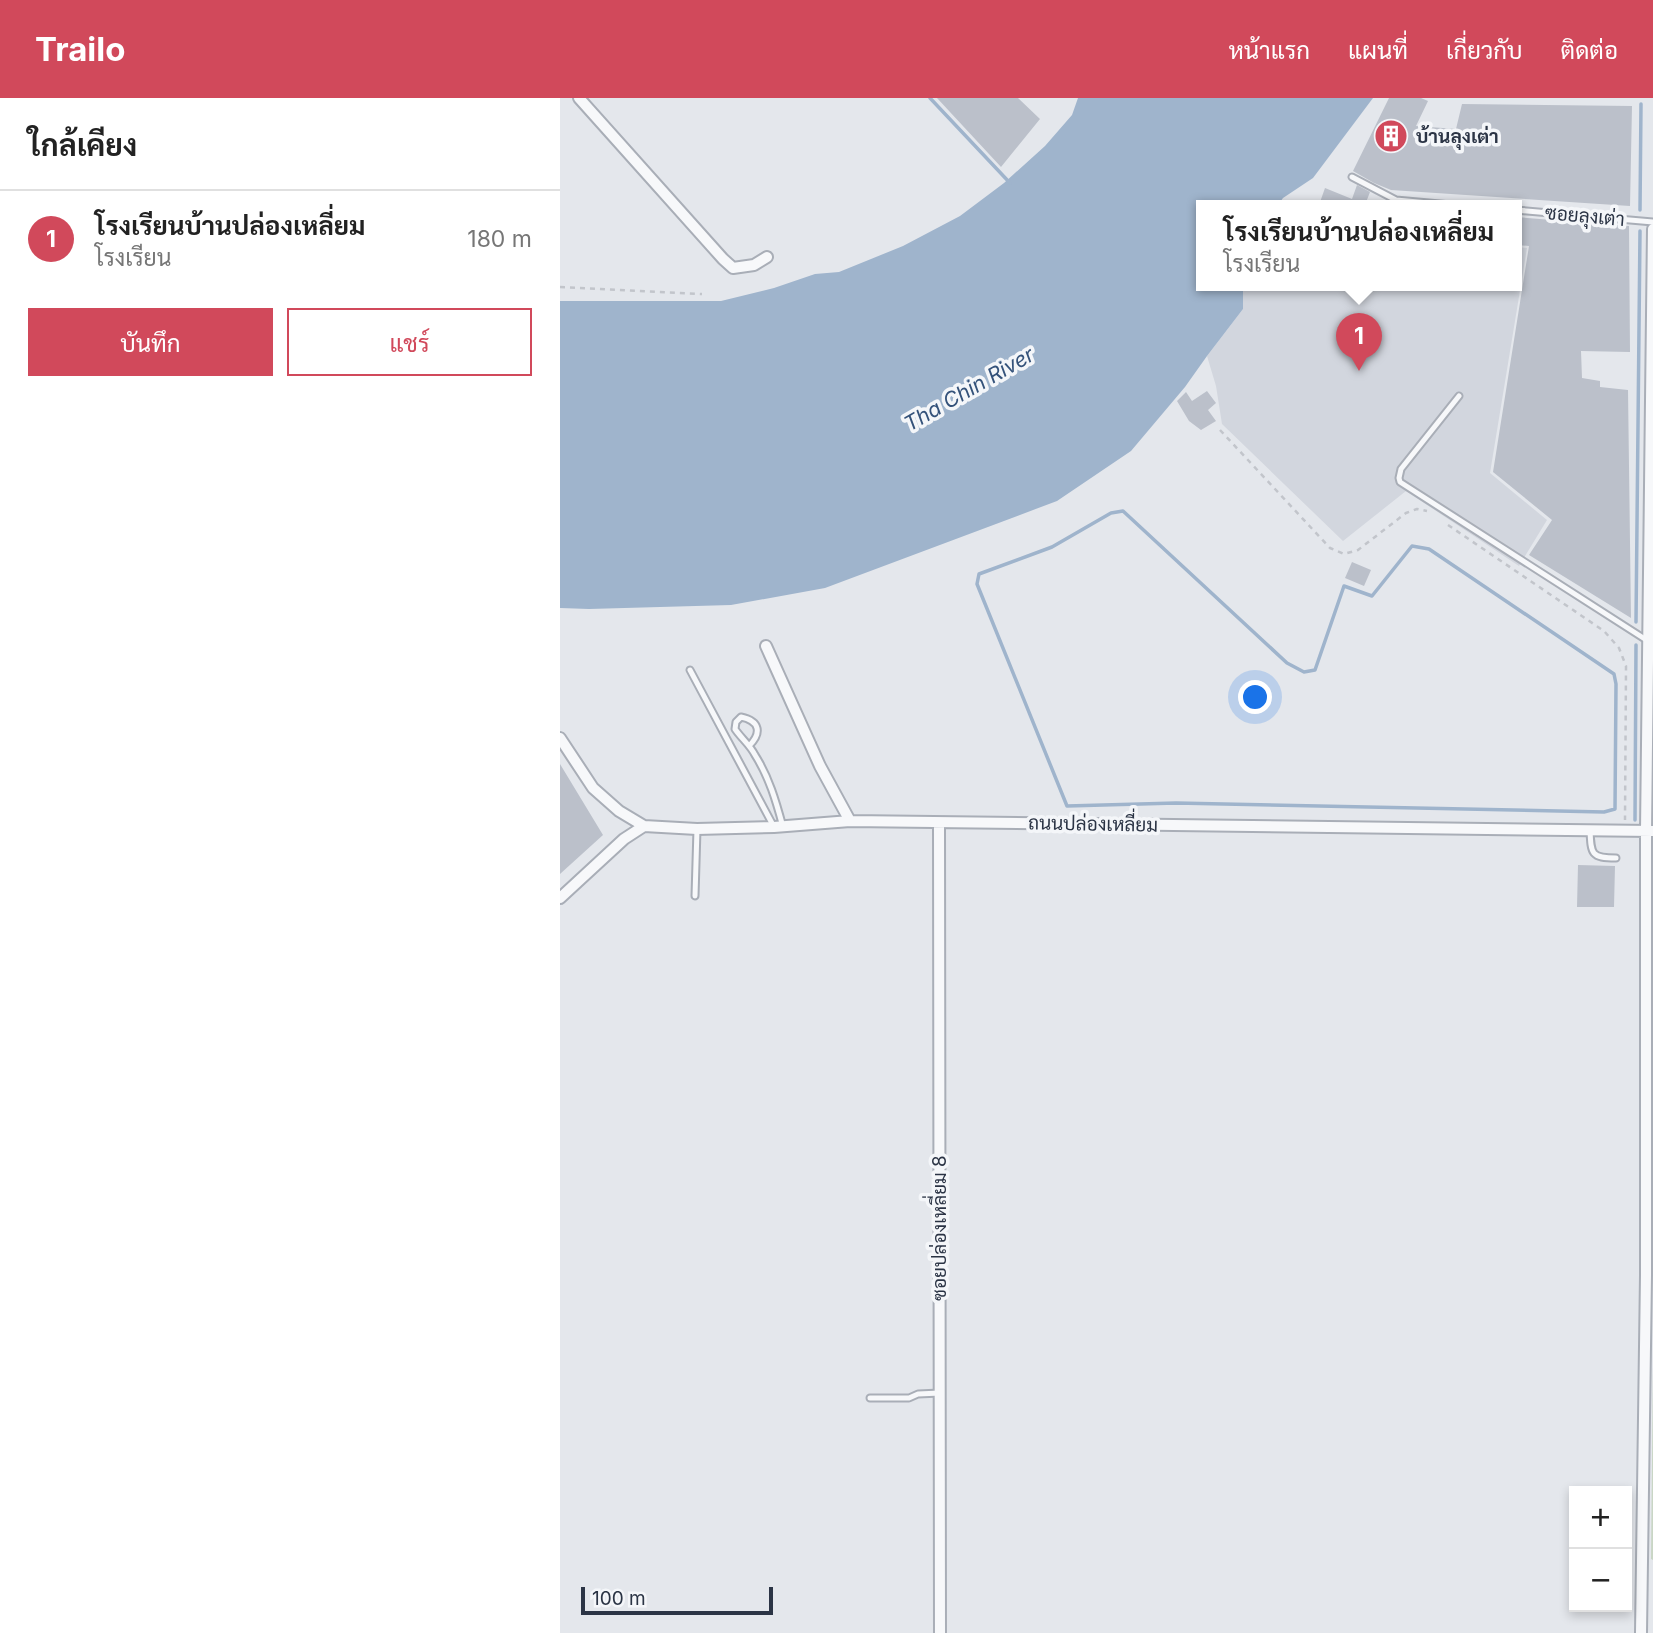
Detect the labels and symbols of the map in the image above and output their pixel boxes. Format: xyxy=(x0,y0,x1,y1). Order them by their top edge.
building icon: บ้านลุงเต่า xyxy=(1372,117,1410,155)
place label: บ้านลุงเต่า xyxy=(1416,125,1499,151)
street label: ซอยลุงเต่า xyxy=(1544,201,1626,232)
pin: 1 xyxy=(1336,313,1382,371)
water label: Tha Chin River xyxy=(900,341,1039,436)
your location xyxy=(1238,680,1272,714)
street label: ถนนปล่องเหลี่ยม xyxy=(1028,805,1158,837)
street label: ซอยปล่องเหลี่ยม 8 xyxy=(922,1155,951,1301)
scale bar xyxy=(581,1584,774,1616)

